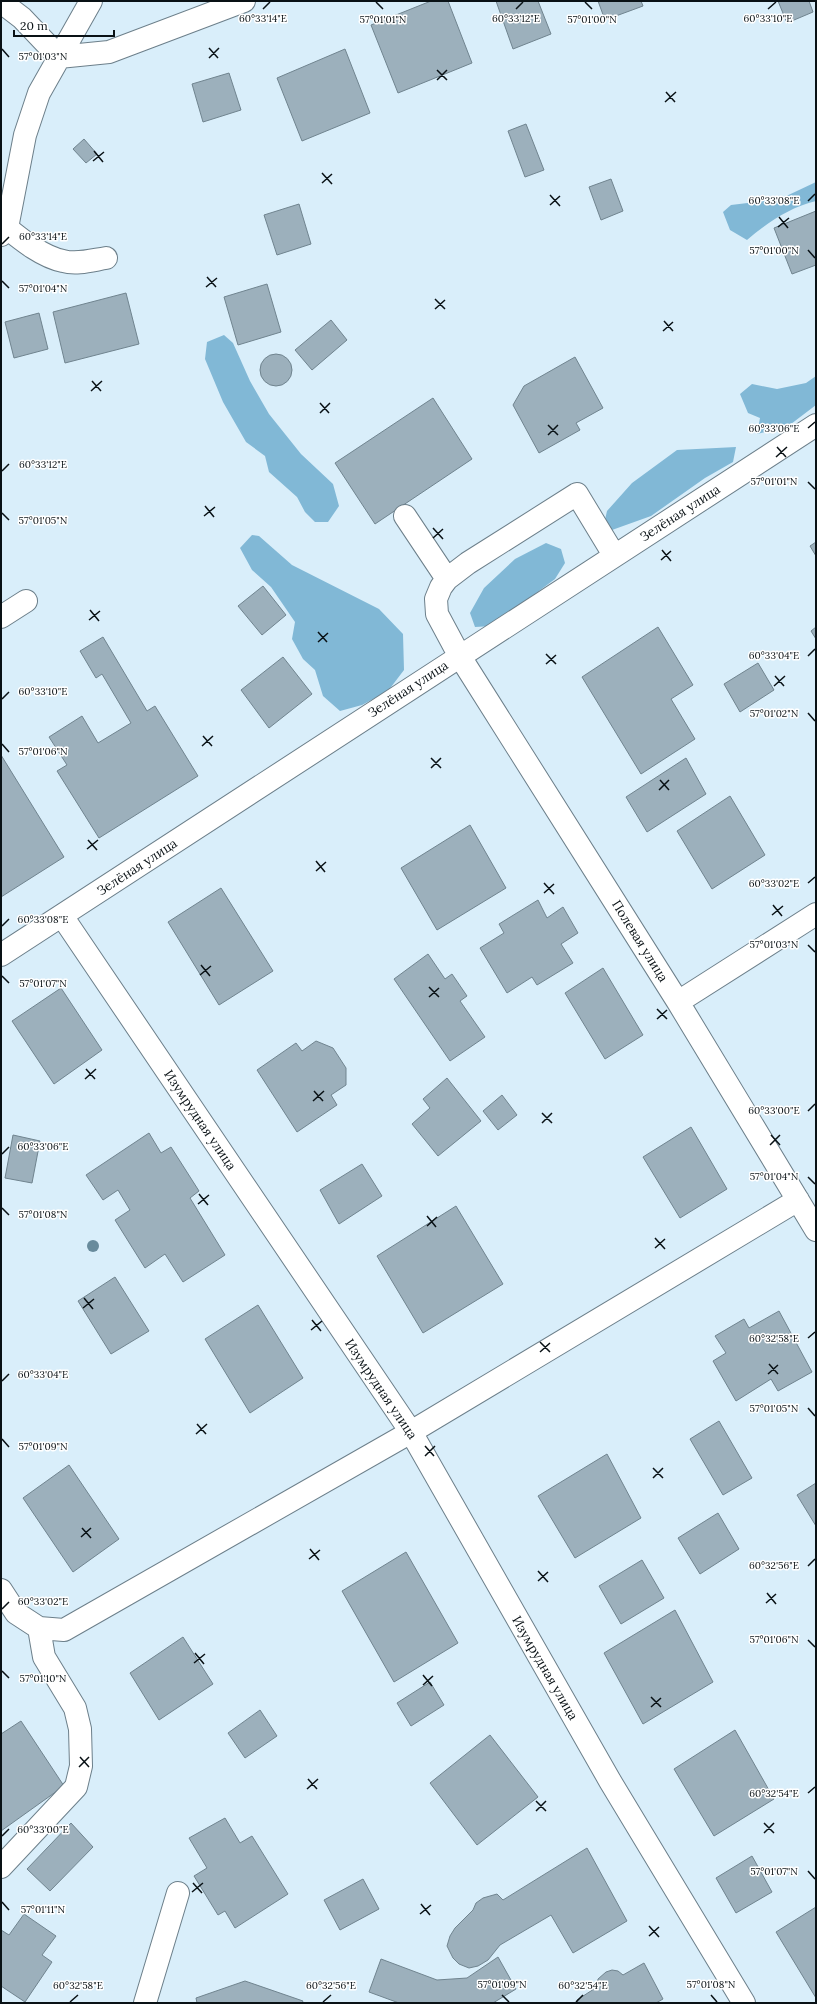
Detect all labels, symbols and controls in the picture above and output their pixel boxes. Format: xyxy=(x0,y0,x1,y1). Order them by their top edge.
scale bar xyxy=(14,12,114,38)
text: 60°33'14"E xyxy=(239,12,287,25)
text: 60°33'12"E xyxy=(492,12,540,25)
text: 60°33'10"E xyxy=(744,12,792,25)
text: 57°01'01"N xyxy=(360,13,407,26)
text: 57°01'00"N xyxy=(567,13,617,26)
text: 20 m xyxy=(20,18,48,33)
text: 57°01'03"N xyxy=(19,50,68,63)
text: 60°33'08"E xyxy=(749,194,799,207)
text: 60°33'14"E xyxy=(19,230,67,243)
text: 57°01'00"N xyxy=(749,244,799,257)
text: 57°01'04"N xyxy=(19,282,68,295)
text: 60°33'06"E xyxy=(749,422,799,435)
text: 60°33'12"E xyxy=(19,458,67,471)
text: 57°01'01"N xyxy=(751,475,798,488)
street label: Зелёная улица xyxy=(637,481,724,545)
text: 57°01'05"N xyxy=(19,514,68,527)
text: 60°33'04"E xyxy=(749,649,799,662)
street label: Зелёная улица xyxy=(365,657,452,721)
text: 60°33'10"E xyxy=(19,685,67,698)
text: 57°01'02"N xyxy=(750,707,799,720)
text: 57°01'06"N xyxy=(18,745,68,758)
street label: Зелёная улица xyxy=(94,835,181,899)
text: 60°33'02"E xyxy=(749,877,799,890)
street label: Полевая улица xyxy=(608,897,672,985)
text: 60°33'08"E xyxy=(18,913,68,926)
text: 57°01'03"N xyxy=(750,938,799,951)
text: 57°01'07"N xyxy=(19,977,67,990)
street label: Изумрудная улица xyxy=(160,1067,240,1174)
text: 60°33'00"E xyxy=(748,1104,800,1117)
text: 60°33'06"E xyxy=(18,1140,68,1153)
text: 57°01'04"N xyxy=(750,1170,799,1183)
text: 57°01'08"N xyxy=(19,1208,68,1221)
text: 60°32'58"E xyxy=(749,1332,799,1345)
street label: Изумрудная улица xyxy=(341,1336,421,1443)
text: 60°33'04"E xyxy=(18,1368,68,1381)
text: 57°01'05"N xyxy=(750,1402,799,1415)
text: 57°01'09"N xyxy=(18,1440,68,1453)
text: 60°32'56"E xyxy=(749,1559,799,1572)
text: 60°33'02"E xyxy=(18,1595,68,1608)
street label: Изумрудная улица xyxy=(508,1613,582,1723)
text: 57°01'06"N xyxy=(749,1633,799,1646)
text: 57°01'10"N xyxy=(20,1672,67,1685)
text: 60°32'54"E xyxy=(749,1787,799,1800)
text: 60°33'00"E xyxy=(17,1823,69,1836)
text: 57°01'07"N xyxy=(750,1865,798,1878)
text: 57°01'11"N xyxy=(21,1903,66,1916)
text: 57°01'09"N xyxy=(477,1978,527,1991)
text: 57°01'08"N xyxy=(687,1978,736,1991)
text: 60°32'58"E xyxy=(53,1979,103,1992)
text: 60°32'56"E xyxy=(306,1979,356,1992)
text: 60°32'54"E xyxy=(558,1979,608,1992)

